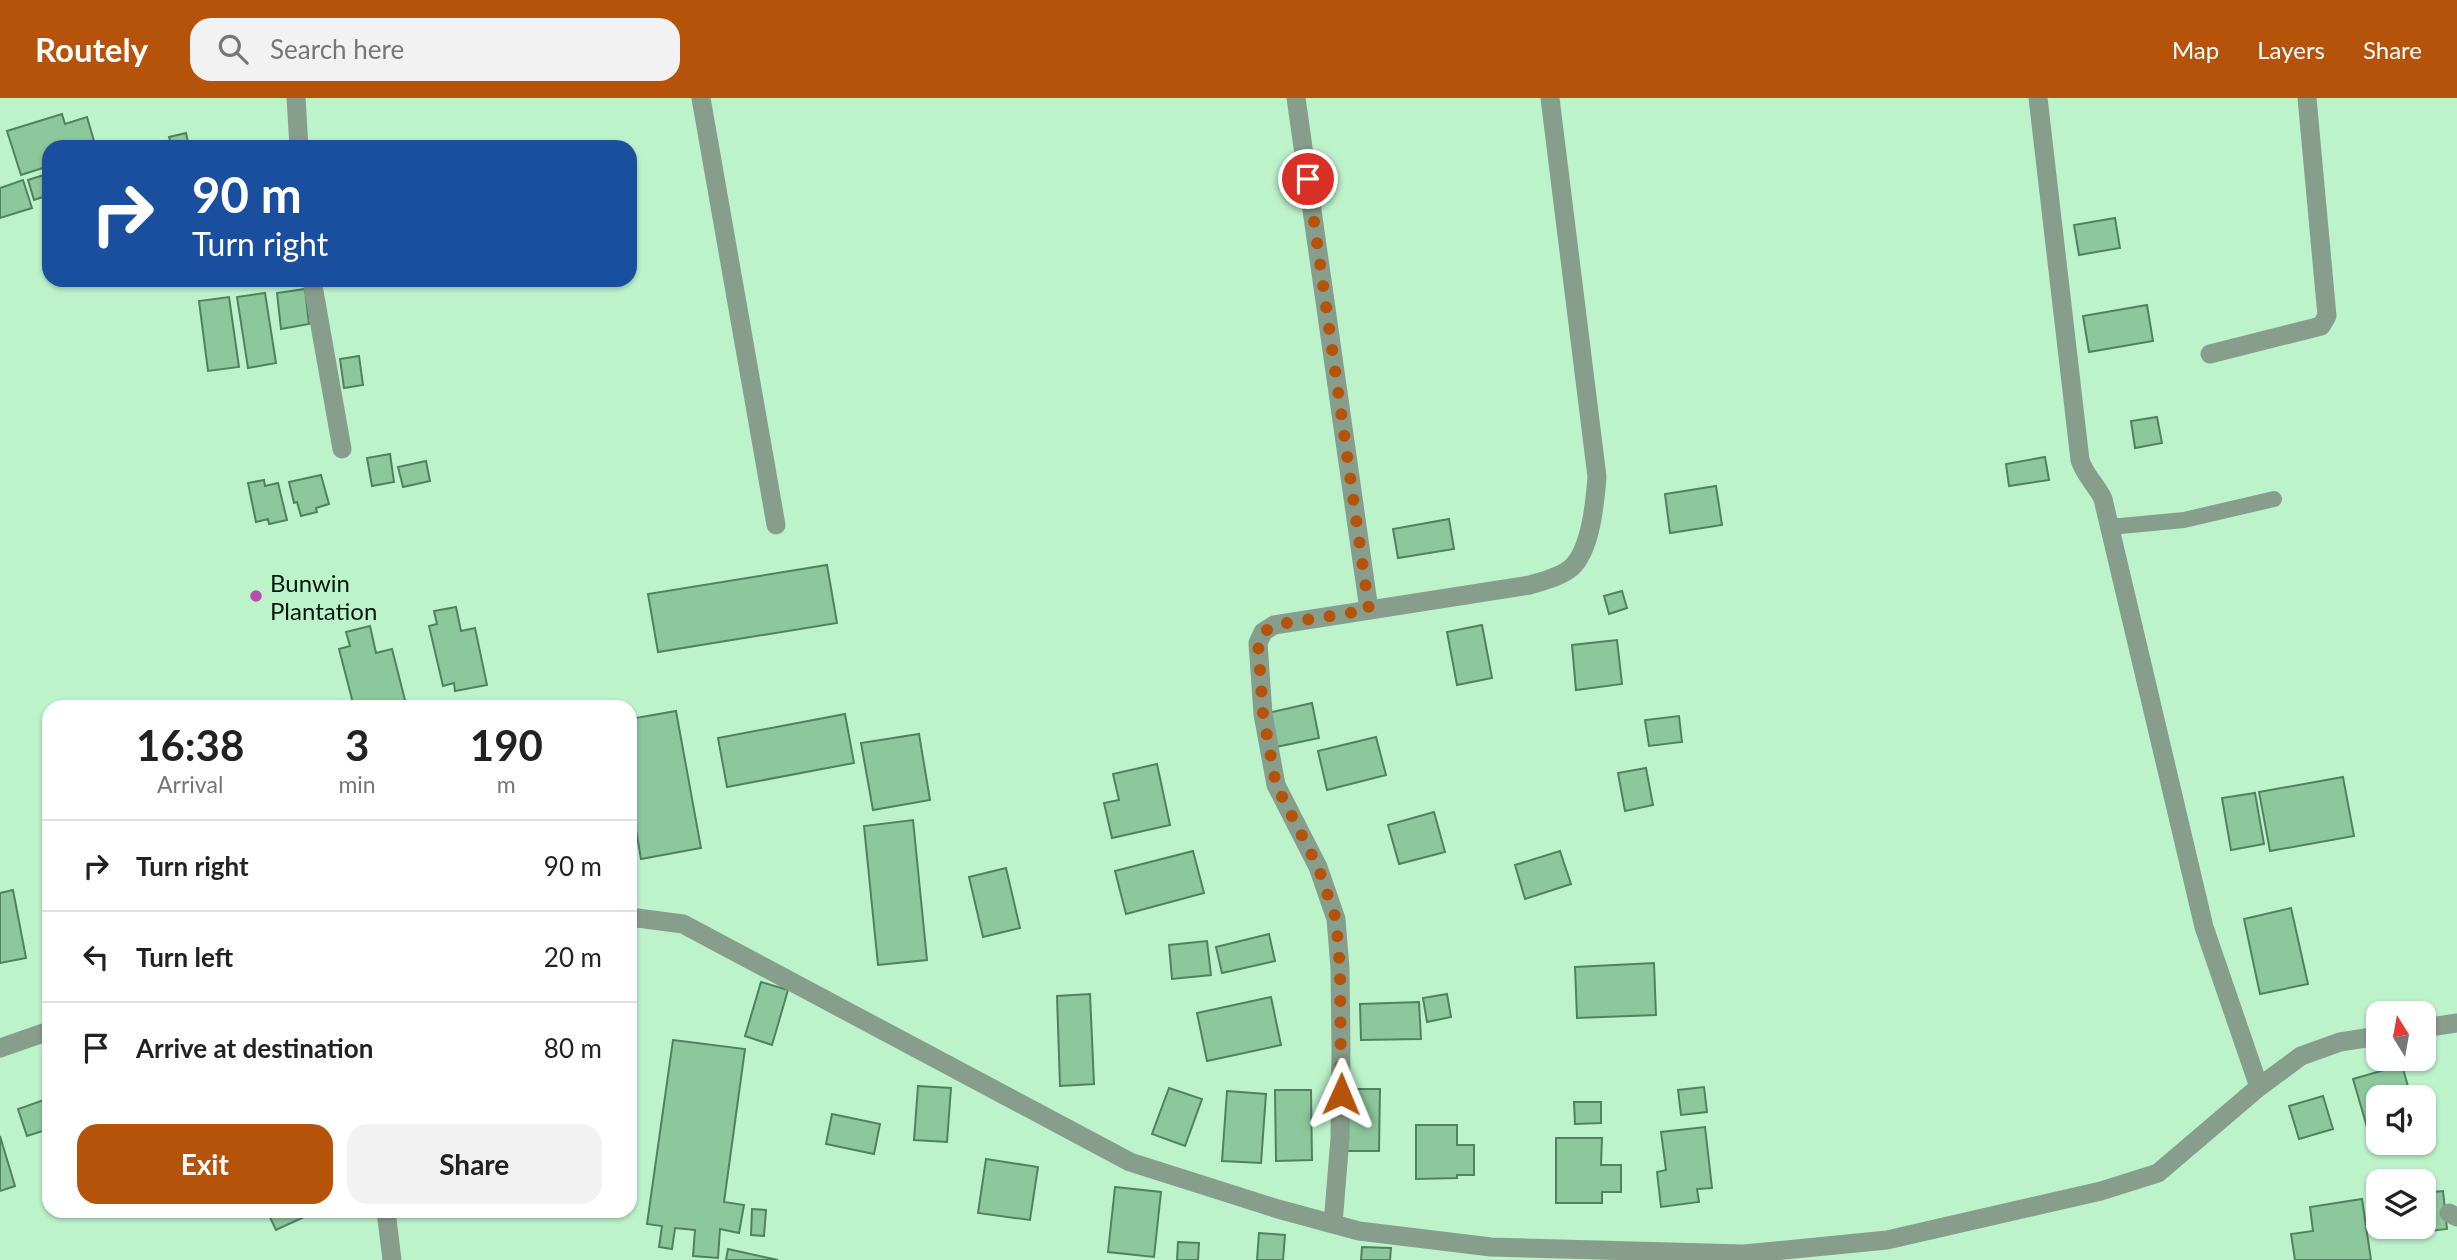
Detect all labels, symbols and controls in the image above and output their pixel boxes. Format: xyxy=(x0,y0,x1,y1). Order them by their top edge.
search box xyxy=(190,18,680,81)
text: Routely xyxy=(35,29,148,69)
icon: search xyxy=(214,30,252,68)
text: Search here xyxy=(270,33,404,65)
text: Map xyxy=(2172,35,2219,64)
text: Layers xyxy=(2257,35,2325,64)
text: Share xyxy=(2363,35,2422,64)
pin xyxy=(1278,149,1338,209)
icon: arrive xyxy=(1289,160,1327,198)
text: 90 m xyxy=(192,165,302,223)
icon: right xyxy=(77,168,168,259)
text: Turn right xyxy=(192,224,328,263)
place label: Bunwin Plantation xyxy=(270,568,377,625)
marker: Bunwin Plantation xyxy=(248,588,264,604)
text: 16:38 xyxy=(136,720,244,770)
text: 3 xyxy=(345,720,369,770)
text: 190 xyxy=(470,720,543,770)
text: Arrival xyxy=(157,770,223,798)
text: min xyxy=(338,770,376,798)
text: m xyxy=(497,770,516,798)
icon: right xyxy=(77,847,115,885)
text: Turn right xyxy=(136,850,249,882)
text: 90 m xyxy=(544,850,602,882)
icon: left xyxy=(77,938,115,976)
text: Turn left xyxy=(136,941,233,973)
text: 20 m xyxy=(544,941,602,973)
north arrow xyxy=(2366,1001,2436,1071)
map controls xyxy=(2366,1001,2436,1239)
icon: arrive xyxy=(77,1029,115,1067)
text: Arrive at destination xyxy=(136,1032,373,1064)
text: 80 m xyxy=(544,1032,602,1064)
position arrow xyxy=(1304,1057,1378,1131)
button: sound xyxy=(2366,1085,2436,1155)
button: Exit xyxy=(77,1124,333,1204)
button: Share xyxy=(347,1124,602,1204)
button: layers xyxy=(2366,1169,2436,1239)

